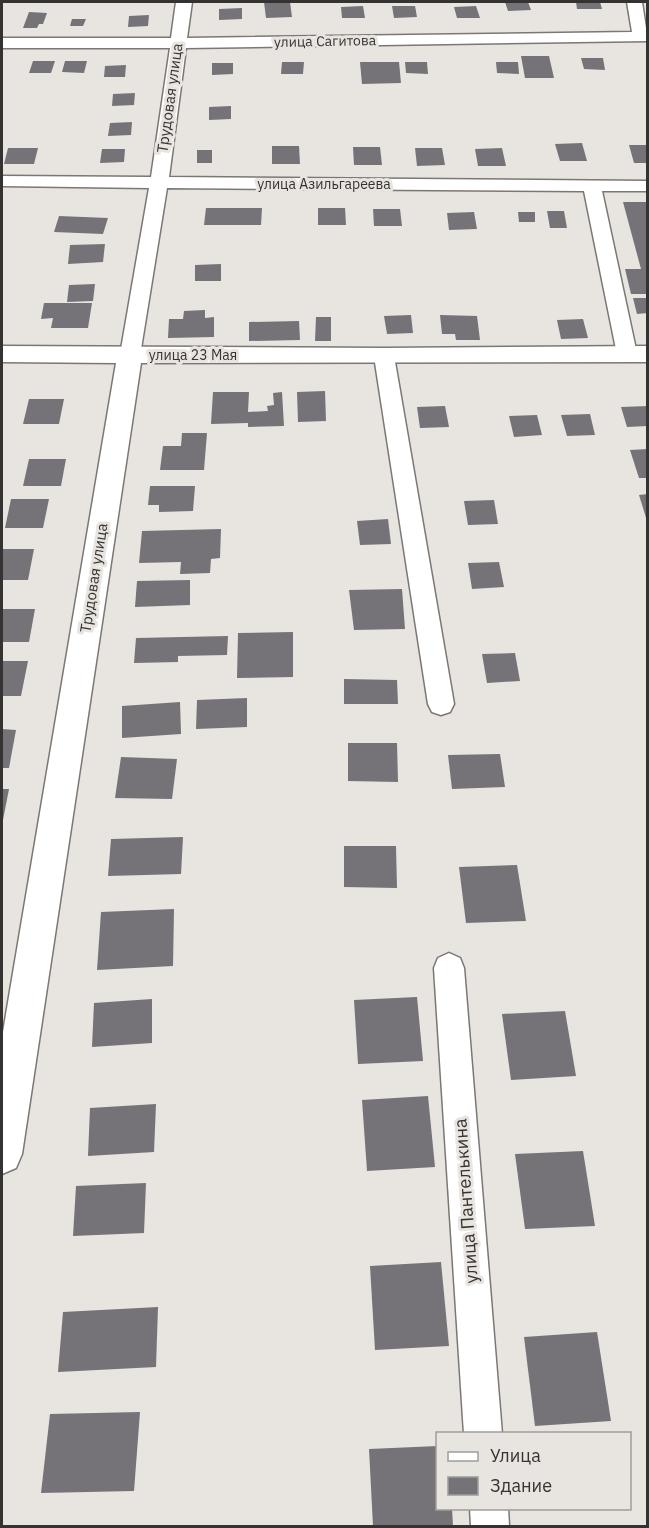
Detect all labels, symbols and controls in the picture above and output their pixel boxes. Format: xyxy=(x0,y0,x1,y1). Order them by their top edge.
street label: улица Сагитова xyxy=(274,31,377,51)
street label: Трудовая улица xyxy=(152,42,187,154)
street label: улица Азильгареева xyxy=(257,175,391,193)
street label: улица 23 Мая xyxy=(149,346,237,364)
street label: Трудовая улица xyxy=(75,522,112,634)
street label: улица Пантелькина xyxy=(448,1117,483,1284)
legend xyxy=(436,1432,631,1510)
text: Улица xyxy=(490,1444,541,1467)
text: Здание xyxy=(490,1474,552,1497)

